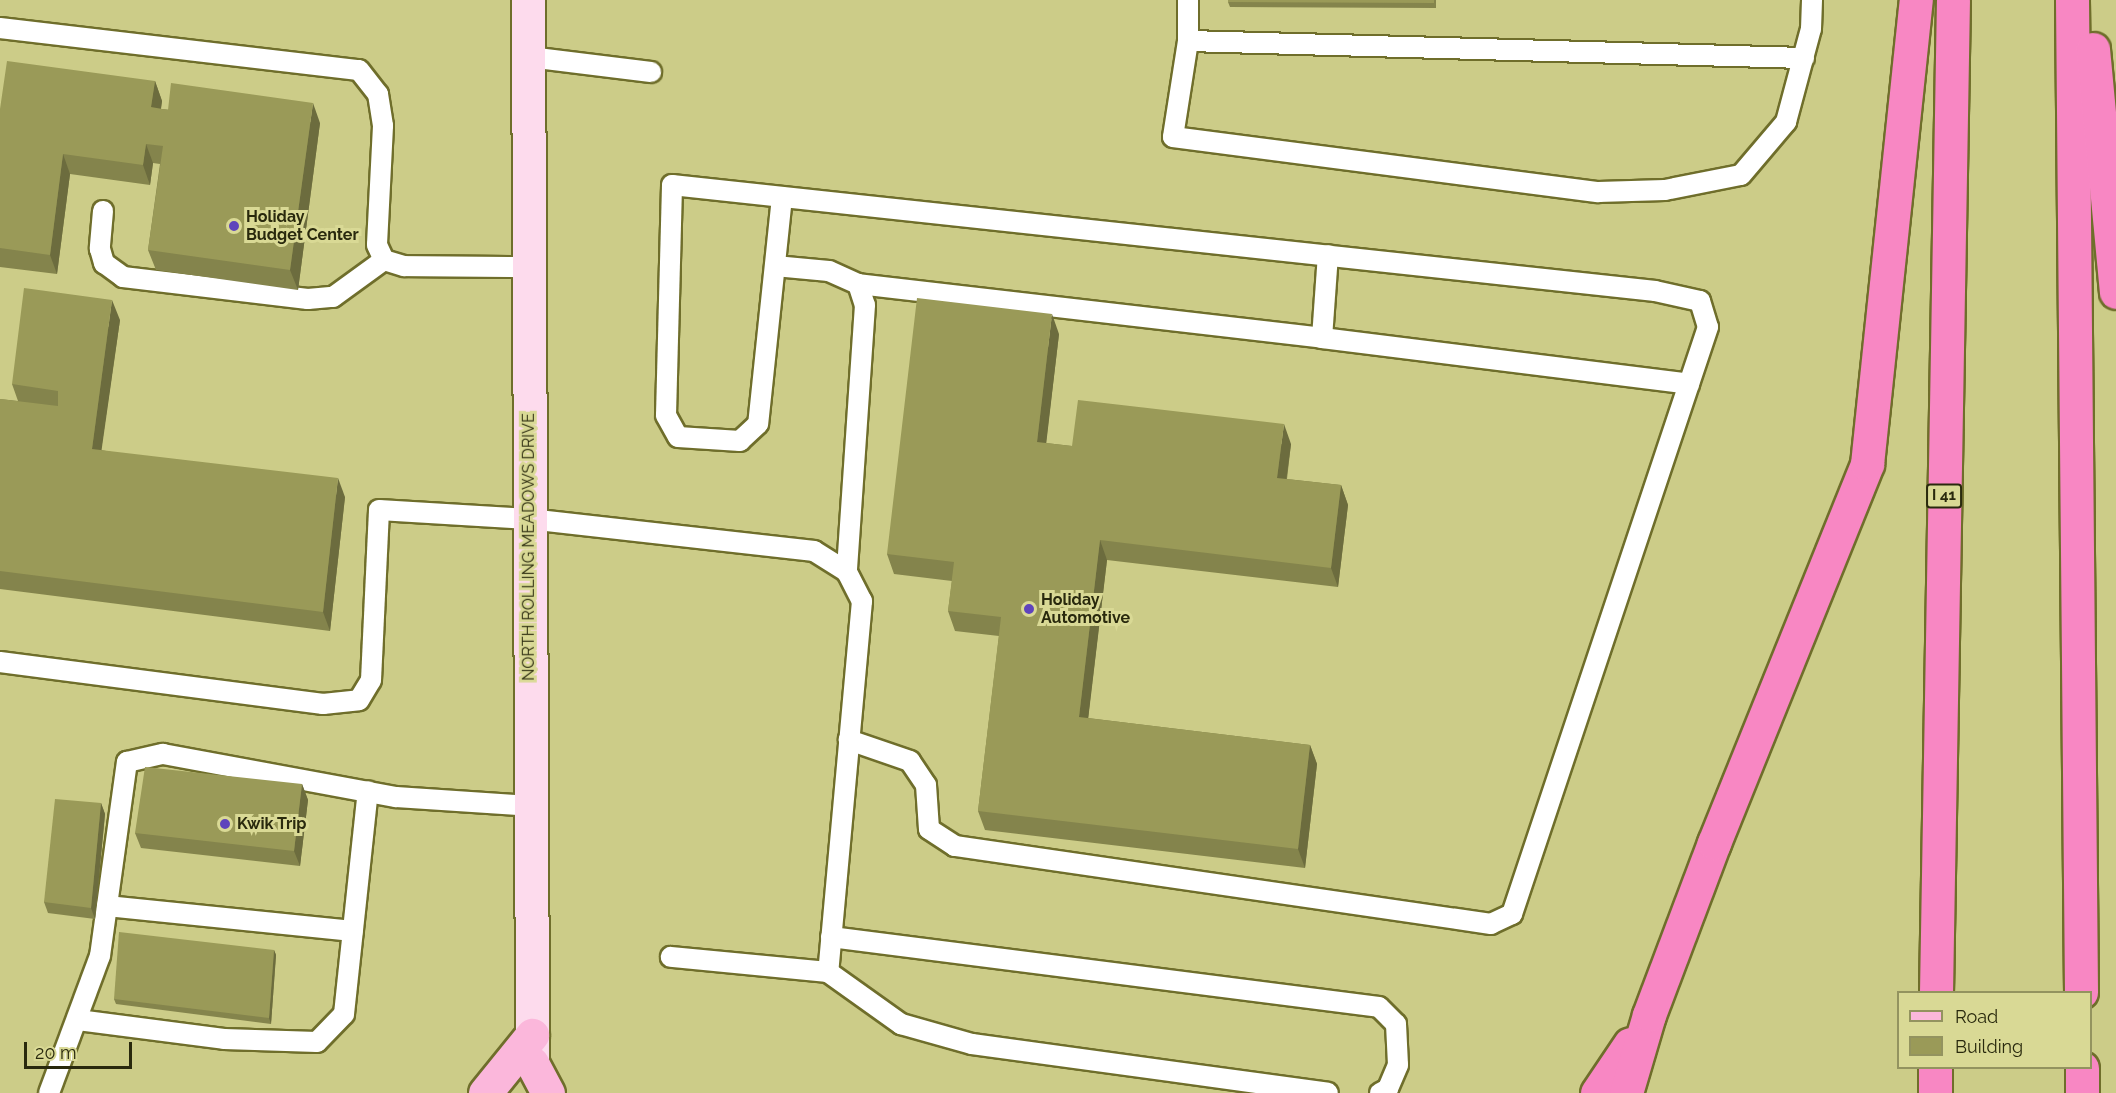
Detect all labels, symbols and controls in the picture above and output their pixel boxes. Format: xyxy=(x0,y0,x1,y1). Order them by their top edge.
place label: Holiday Budget Center xyxy=(246,207,359,245)
marker: Holiday Budget Center xyxy=(227,219,241,233)
street label: NORTH ROLLING MEADOWS DRIVE xyxy=(519,413,539,681)
road number: I 41 xyxy=(1926,484,1962,508)
place label: Holiday Automotive xyxy=(1041,590,1130,628)
marker: Holiday Automotive xyxy=(1022,602,1036,616)
place label: Kwik Trip xyxy=(237,814,307,834)
marker: Kwik Trip xyxy=(218,817,232,831)
legend xyxy=(1897,991,2092,1069)
text: Road xyxy=(1955,1006,1998,1027)
scale bar xyxy=(27,1030,135,1068)
text: Building xyxy=(1955,1036,2023,1057)
text: 20 m xyxy=(35,1042,77,1063)

